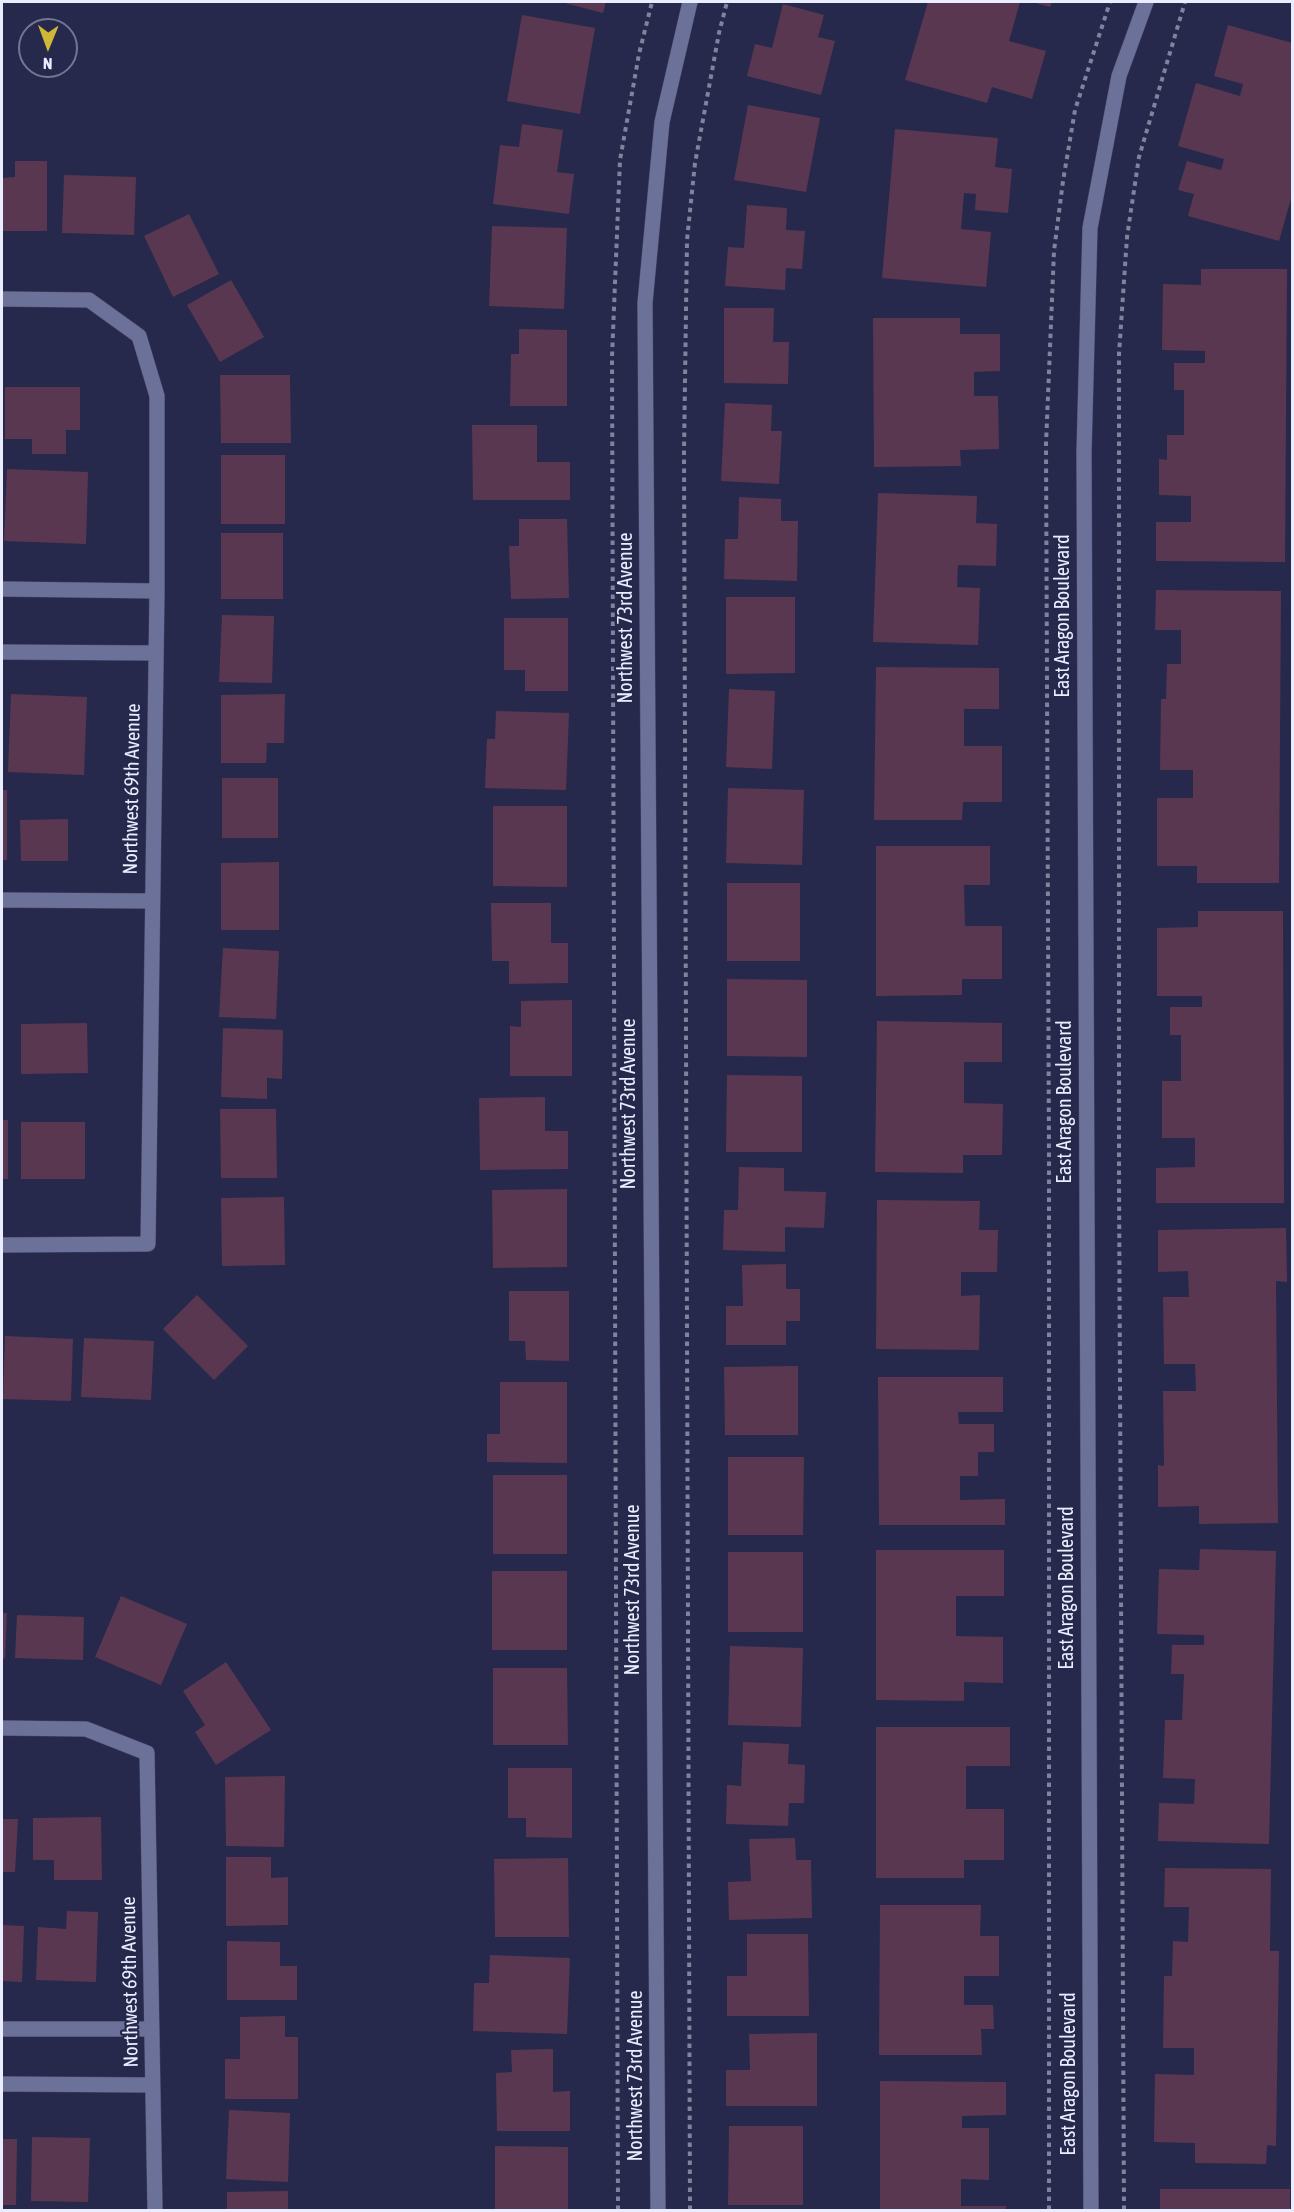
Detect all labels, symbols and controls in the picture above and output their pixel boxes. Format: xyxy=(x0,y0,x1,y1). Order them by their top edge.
north arrow xyxy=(18,18,78,78)
text: N xyxy=(43,55,53,73)
street label: Northwest 73rd Avenue xyxy=(614,532,638,704)
street label: East Aragon Boulevard xyxy=(1051,534,1075,698)
street label: Northwest 69th Avenue xyxy=(119,703,145,875)
street label: Northwest 73rd Avenue xyxy=(617,1018,641,1190)
street label: East Aragon Boulevard xyxy=(1053,1020,1077,1184)
street label: Northwest 73rd Avenue xyxy=(621,1504,645,1676)
street label: East Aragon Boulevard xyxy=(1055,1506,1079,1670)
street label: Northwest 69th Avenue xyxy=(117,1896,143,2068)
street label: Northwest 73rd Avenue xyxy=(624,1990,648,2162)
street label: East Aragon Boulevard xyxy=(1057,1992,1081,2156)

